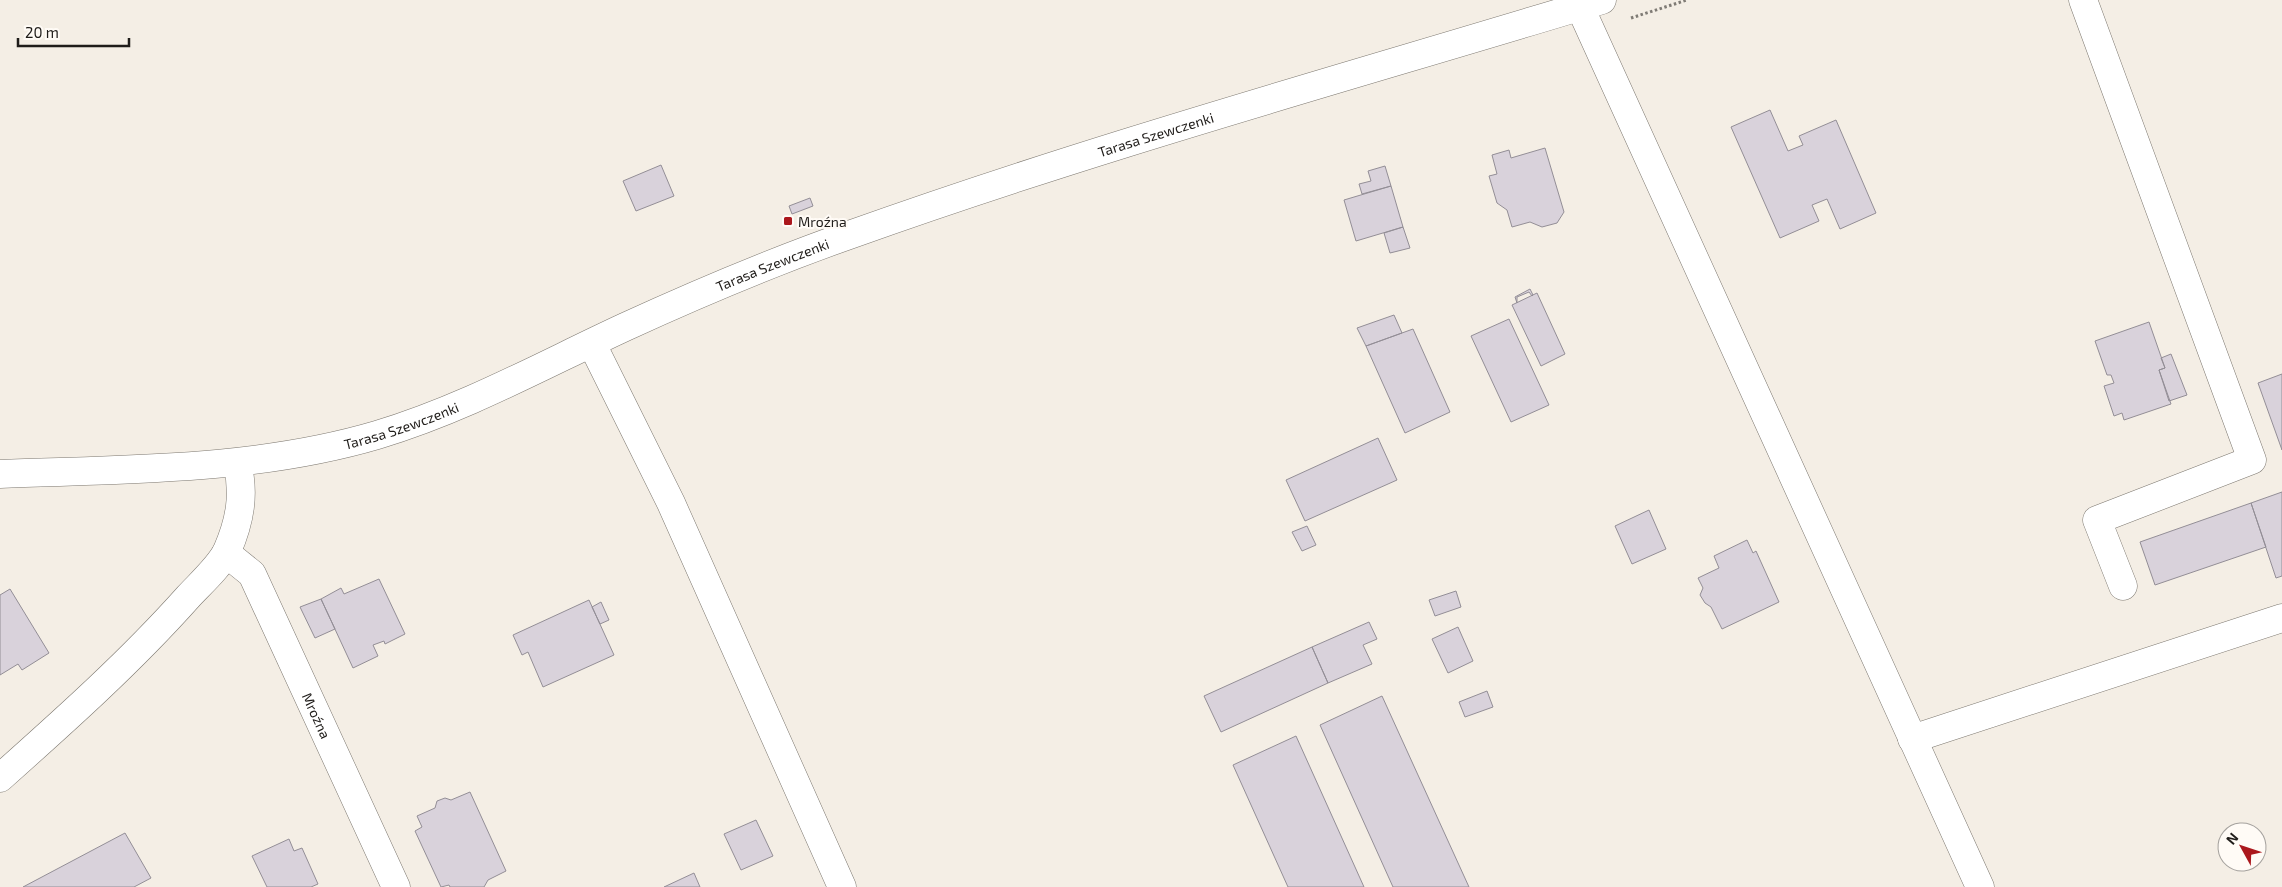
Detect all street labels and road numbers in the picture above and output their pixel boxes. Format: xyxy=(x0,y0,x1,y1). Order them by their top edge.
street label: Tarasa Szewczenki xyxy=(1096,108,1215,160)
street label: Tarasa Szewczenki xyxy=(713,235,831,294)
street label: Tarasa Szewczenki xyxy=(342,398,461,452)
street label: Mroźna xyxy=(299,690,335,741)

